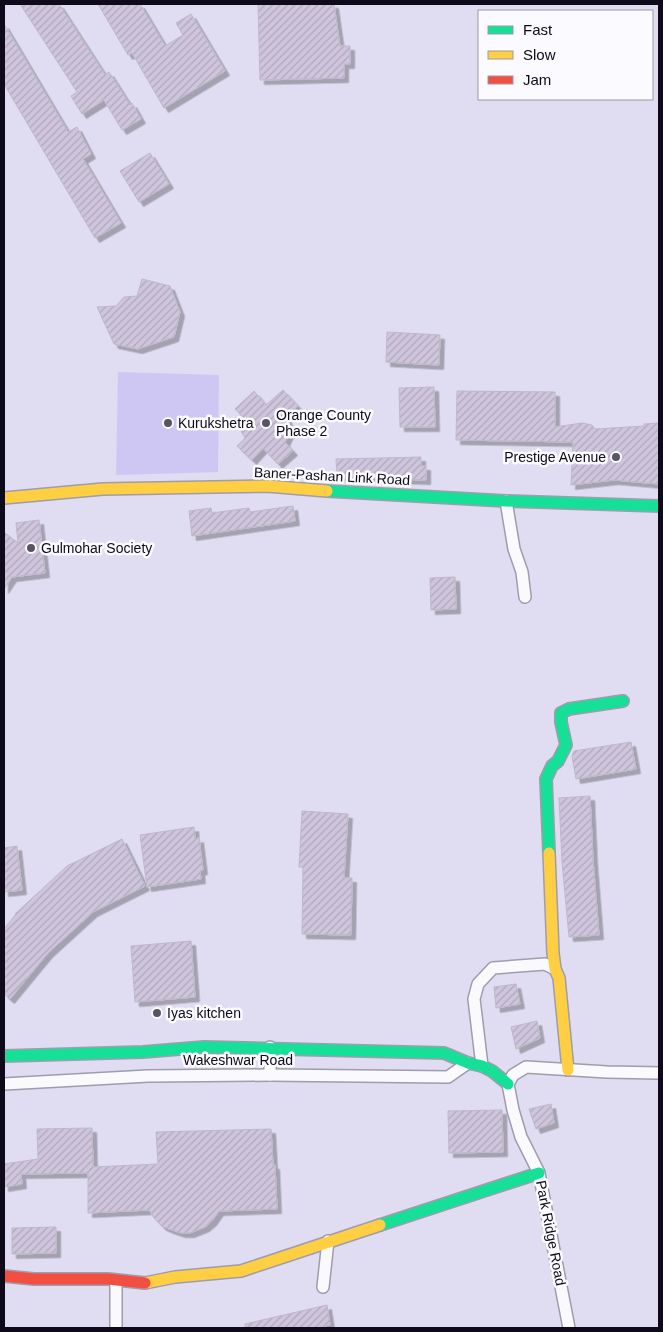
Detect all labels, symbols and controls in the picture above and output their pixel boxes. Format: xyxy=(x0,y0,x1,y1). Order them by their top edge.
legend xyxy=(478,10,653,100)
text: Fast xyxy=(523,21,553,38)
text: Slow xyxy=(523,46,556,63)
text: Jam xyxy=(523,71,551,88)
place label: Orange County Phase 2 xyxy=(276,407,371,439)
place label: Kurukshetra xyxy=(178,415,254,431)
marker: Kurukshetra xyxy=(162,417,174,429)
marker: Orange County Phase 2 xyxy=(260,417,272,429)
place label: Prestige Avenue xyxy=(504,449,606,465)
marker: Prestige Avenue xyxy=(610,451,622,463)
street label: Baner-Pashan Link Road xyxy=(253,464,411,488)
place label: Gulmohar Society xyxy=(41,540,152,556)
marker: Gulmohar Society xyxy=(25,542,37,554)
place label: Iyas kitchen xyxy=(167,1005,241,1021)
marker: Iyas kitchen xyxy=(151,1007,163,1019)
street label: Wakeshwar Road xyxy=(183,1052,293,1068)
street label: Park Ridge Road xyxy=(533,1179,569,1287)

